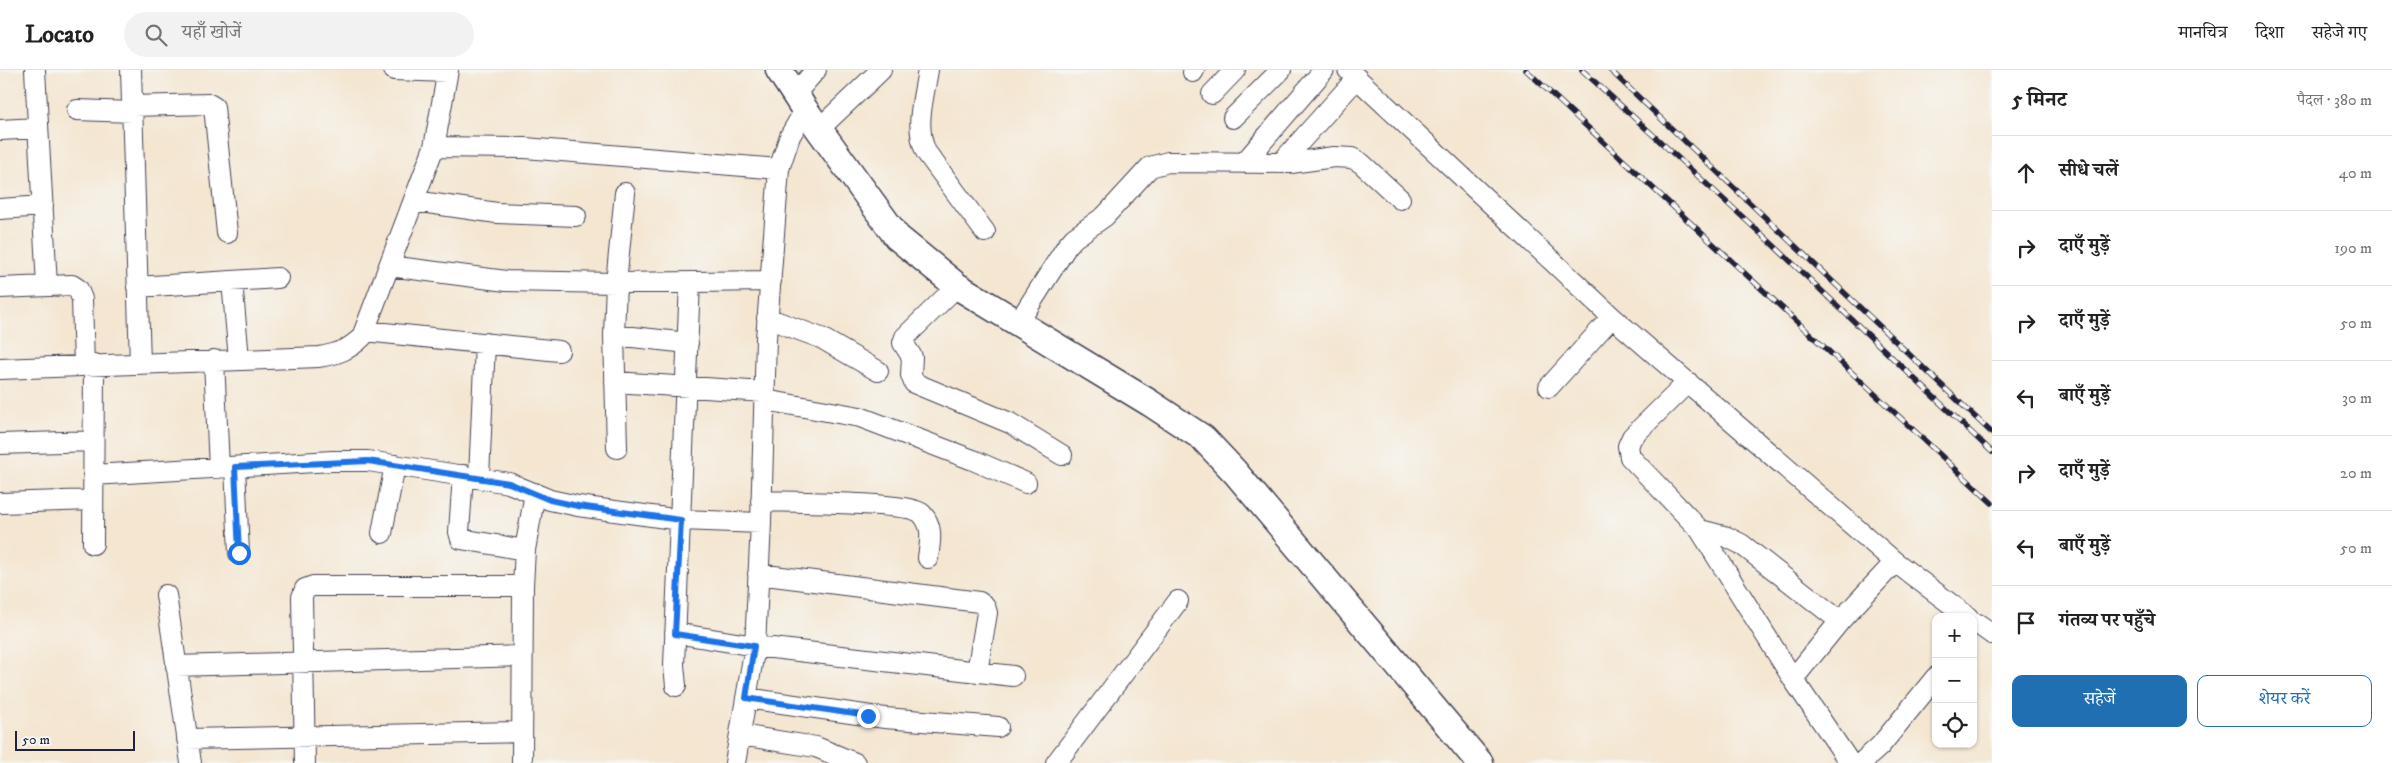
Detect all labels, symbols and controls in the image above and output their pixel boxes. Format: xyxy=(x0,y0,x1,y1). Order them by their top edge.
search box xyxy=(124,12,474,57)
text: Locato xyxy=(25,20,94,50)
icon: search xyxy=(142,21,170,49)
text: यहाँ खोजें xyxy=(182,21,242,44)
text: मानचित्र xyxy=(2179,22,2227,44)
text: दिशा xyxy=(2255,22,2284,44)
text: सहेजे गए xyxy=(2312,22,2367,44)
text: 5 मिनट xyxy=(2012,87,2067,113)
text: पैदल · 380 m xyxy=(2297,90,2372,110)
icon: ahead xyxy=(2012,159,2040,187)
text: सीधे चलें xyxy=(2059,159,2118,182)
text: 40 m xyxy=(2339,163,2372,183)
icon: right xyxy=(2012,234,2040,262)
text: दाएँ मुड़ें xyxy=(2059,234,2110,257)
text: 190 m xyxy=(2334,238,2372,258)
icon: right xyxy=(2012,309,2040,337)
text: दाएँ मुड़ें xyxy=(2059,309,2110,332)
text: 50 m xyxy=(2340,313,2372,333)
icon: left xyxy=(2012,384,2040,412)
text: बाएँ मुड़ें xyxy=(2059,384,2110,407)
text: 30 m xyxy=(2342,388,2372,408)
icon: right xyxy=(2012,459,2040,487)
text: दाएँ मुड़ें xyxy=(2059,459,2110,482)
text: 20 m xyxy=(2340,463,2372,483)
icon: left xyxy=(2012,534,2040,562)
text: बाएँ मुड़ें xyxy=(2059,534,2110,557)
text: 50 m xyxy=(2340,538,2372,558)
route start xyxy=(228,542,251,565)
icon: arrive xyxy=(2012,609,2040,637)
text: गंतव्य पर पहुँचे xyxy=(2059,609,2155,632)
map controls xyxy=(1932,613,1977,748)
button: + xyxy=(1932,613,1977,658)
button: − xyxy=(1932,658,1977,703)
button: सहेजें xyxy=(2012,675,2187,727)
button: शेयर करें xyxy=(2197,675,2372,727)
button: locate xyxy=(1932,703,1977,748)
route end xyxy=(857,705,880,728)
scale bar xyxy=(15,728,135,751)
text: 50 m xyxy=(22,731,50,749)

